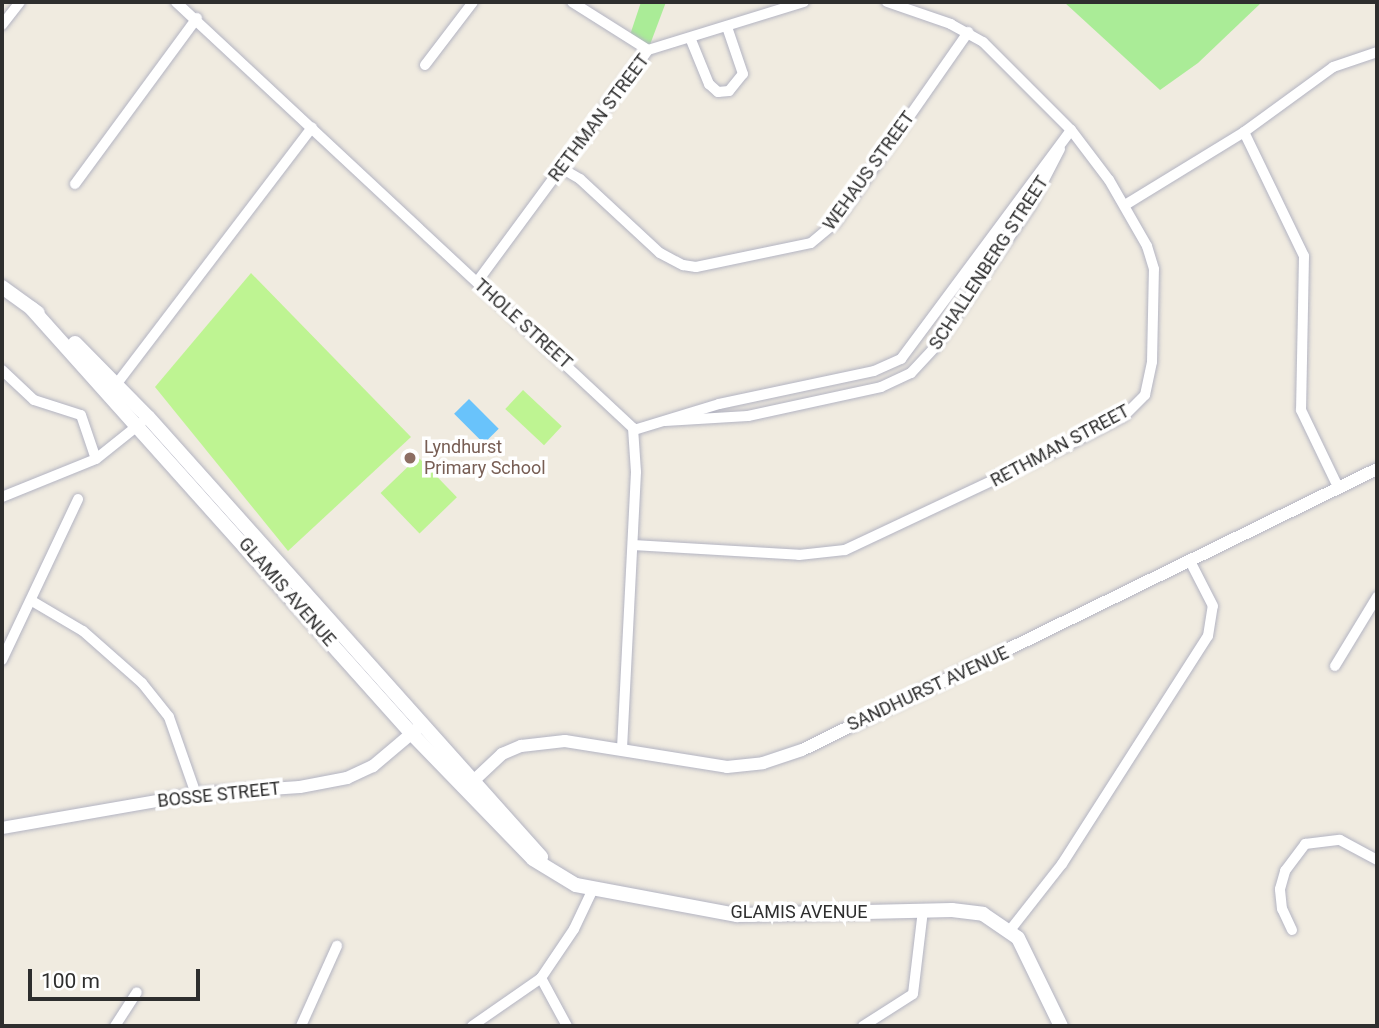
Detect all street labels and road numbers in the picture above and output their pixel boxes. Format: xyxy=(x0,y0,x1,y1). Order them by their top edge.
street label: RETHMAN STREET xyxy=(544,50,654,186)
street label: WEHAUS STREET xyxy=(819,107,919,235)
street label: SCHALLENBERG STREET xyxy=(925,172,1053,354)
street label: THOLE STREET xyxy=(470,274,576,374)
street label: RETHMAN STREET xyxy=(987,400,1133,492)
street label: GLAMIS AVENUE xyxy=(234,533,340,651)
street label: SANDHURST AVENUE xyxy=(844,642,1012,736)
street label: BOSSE STREET xyxy=(156,778,282,812)
street label: GLAMIS AVENUE xyxy=(730,901,868,923)

